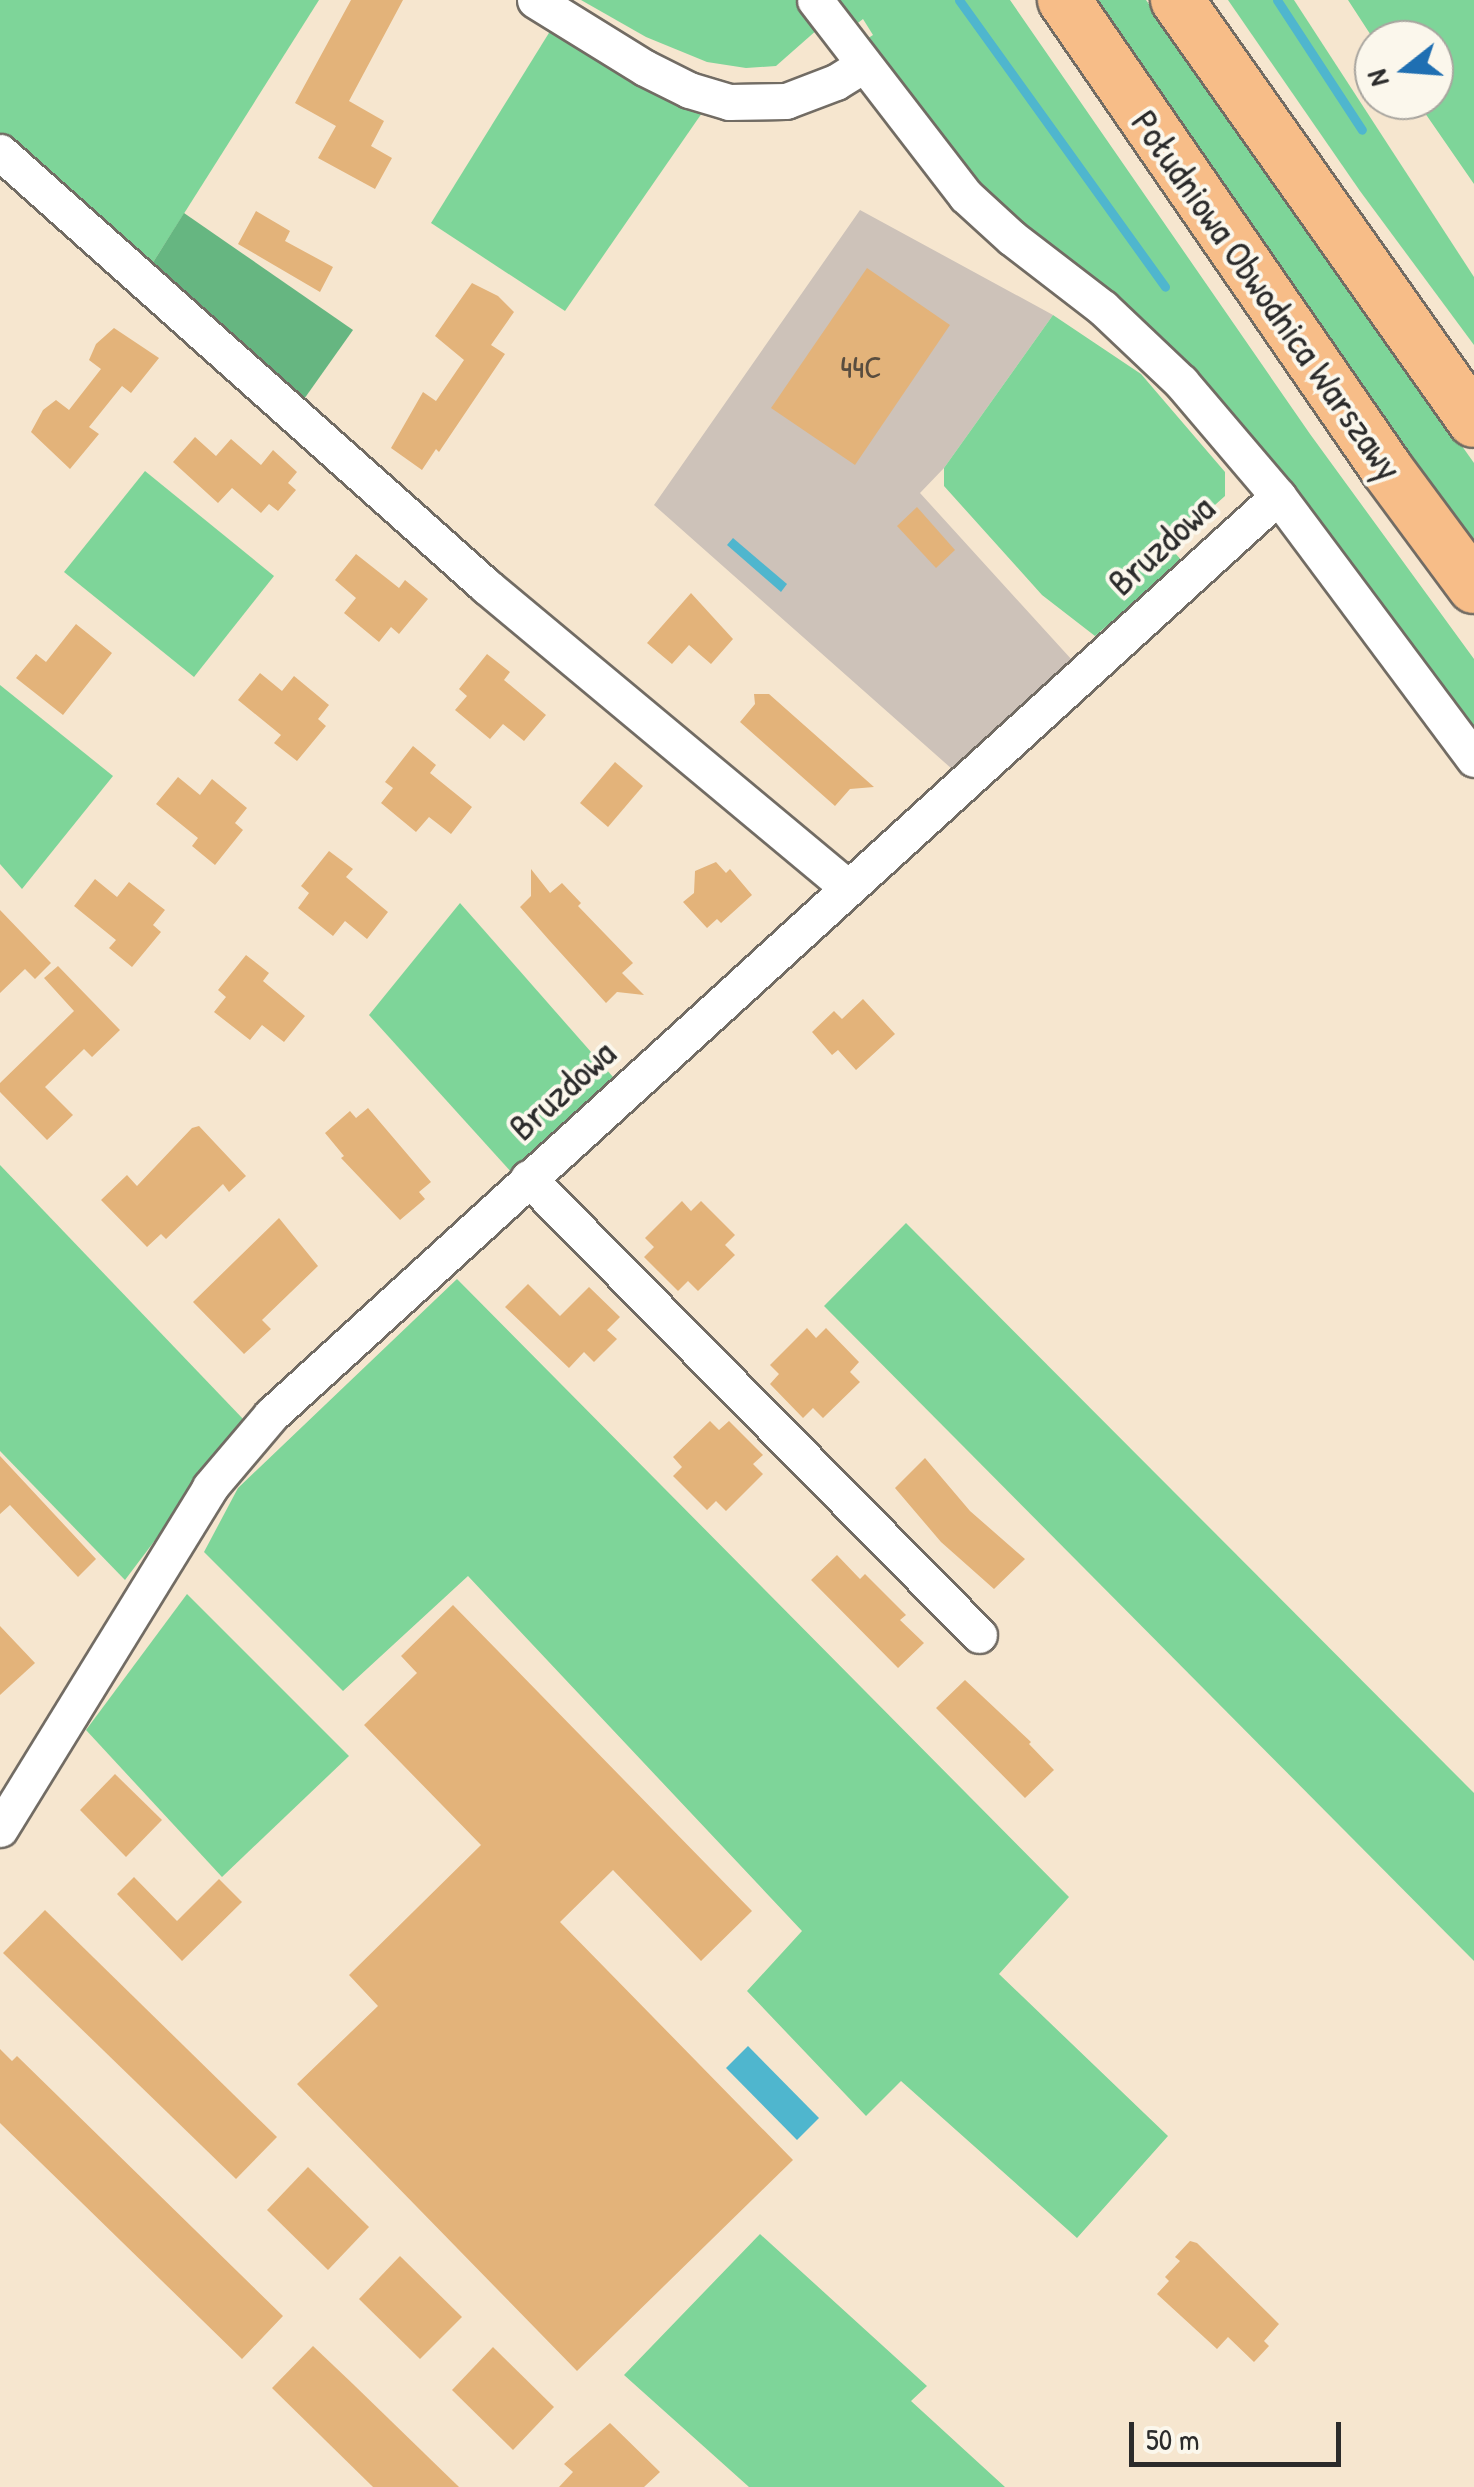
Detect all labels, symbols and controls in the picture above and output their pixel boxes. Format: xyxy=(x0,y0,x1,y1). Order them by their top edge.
north arrow xyxy=(1354,20,1454,120)
text: N xyxy=(1357,66,1398,91)
street label: Południowa Obwodnica Warszawy xyxy=(1122,101,1412,489)
house number: 44C xyxy=(840,348,882,386)
street label: Bruzdowa xyxy=(1098,485,1224,605)
street label: Bruzdowa xyxy=(499,1030,625,1150)
scale bar xyxy=(1134,2402,1346,2464)
text: 50 m xyxy=(1146,2419,1199,2459)

